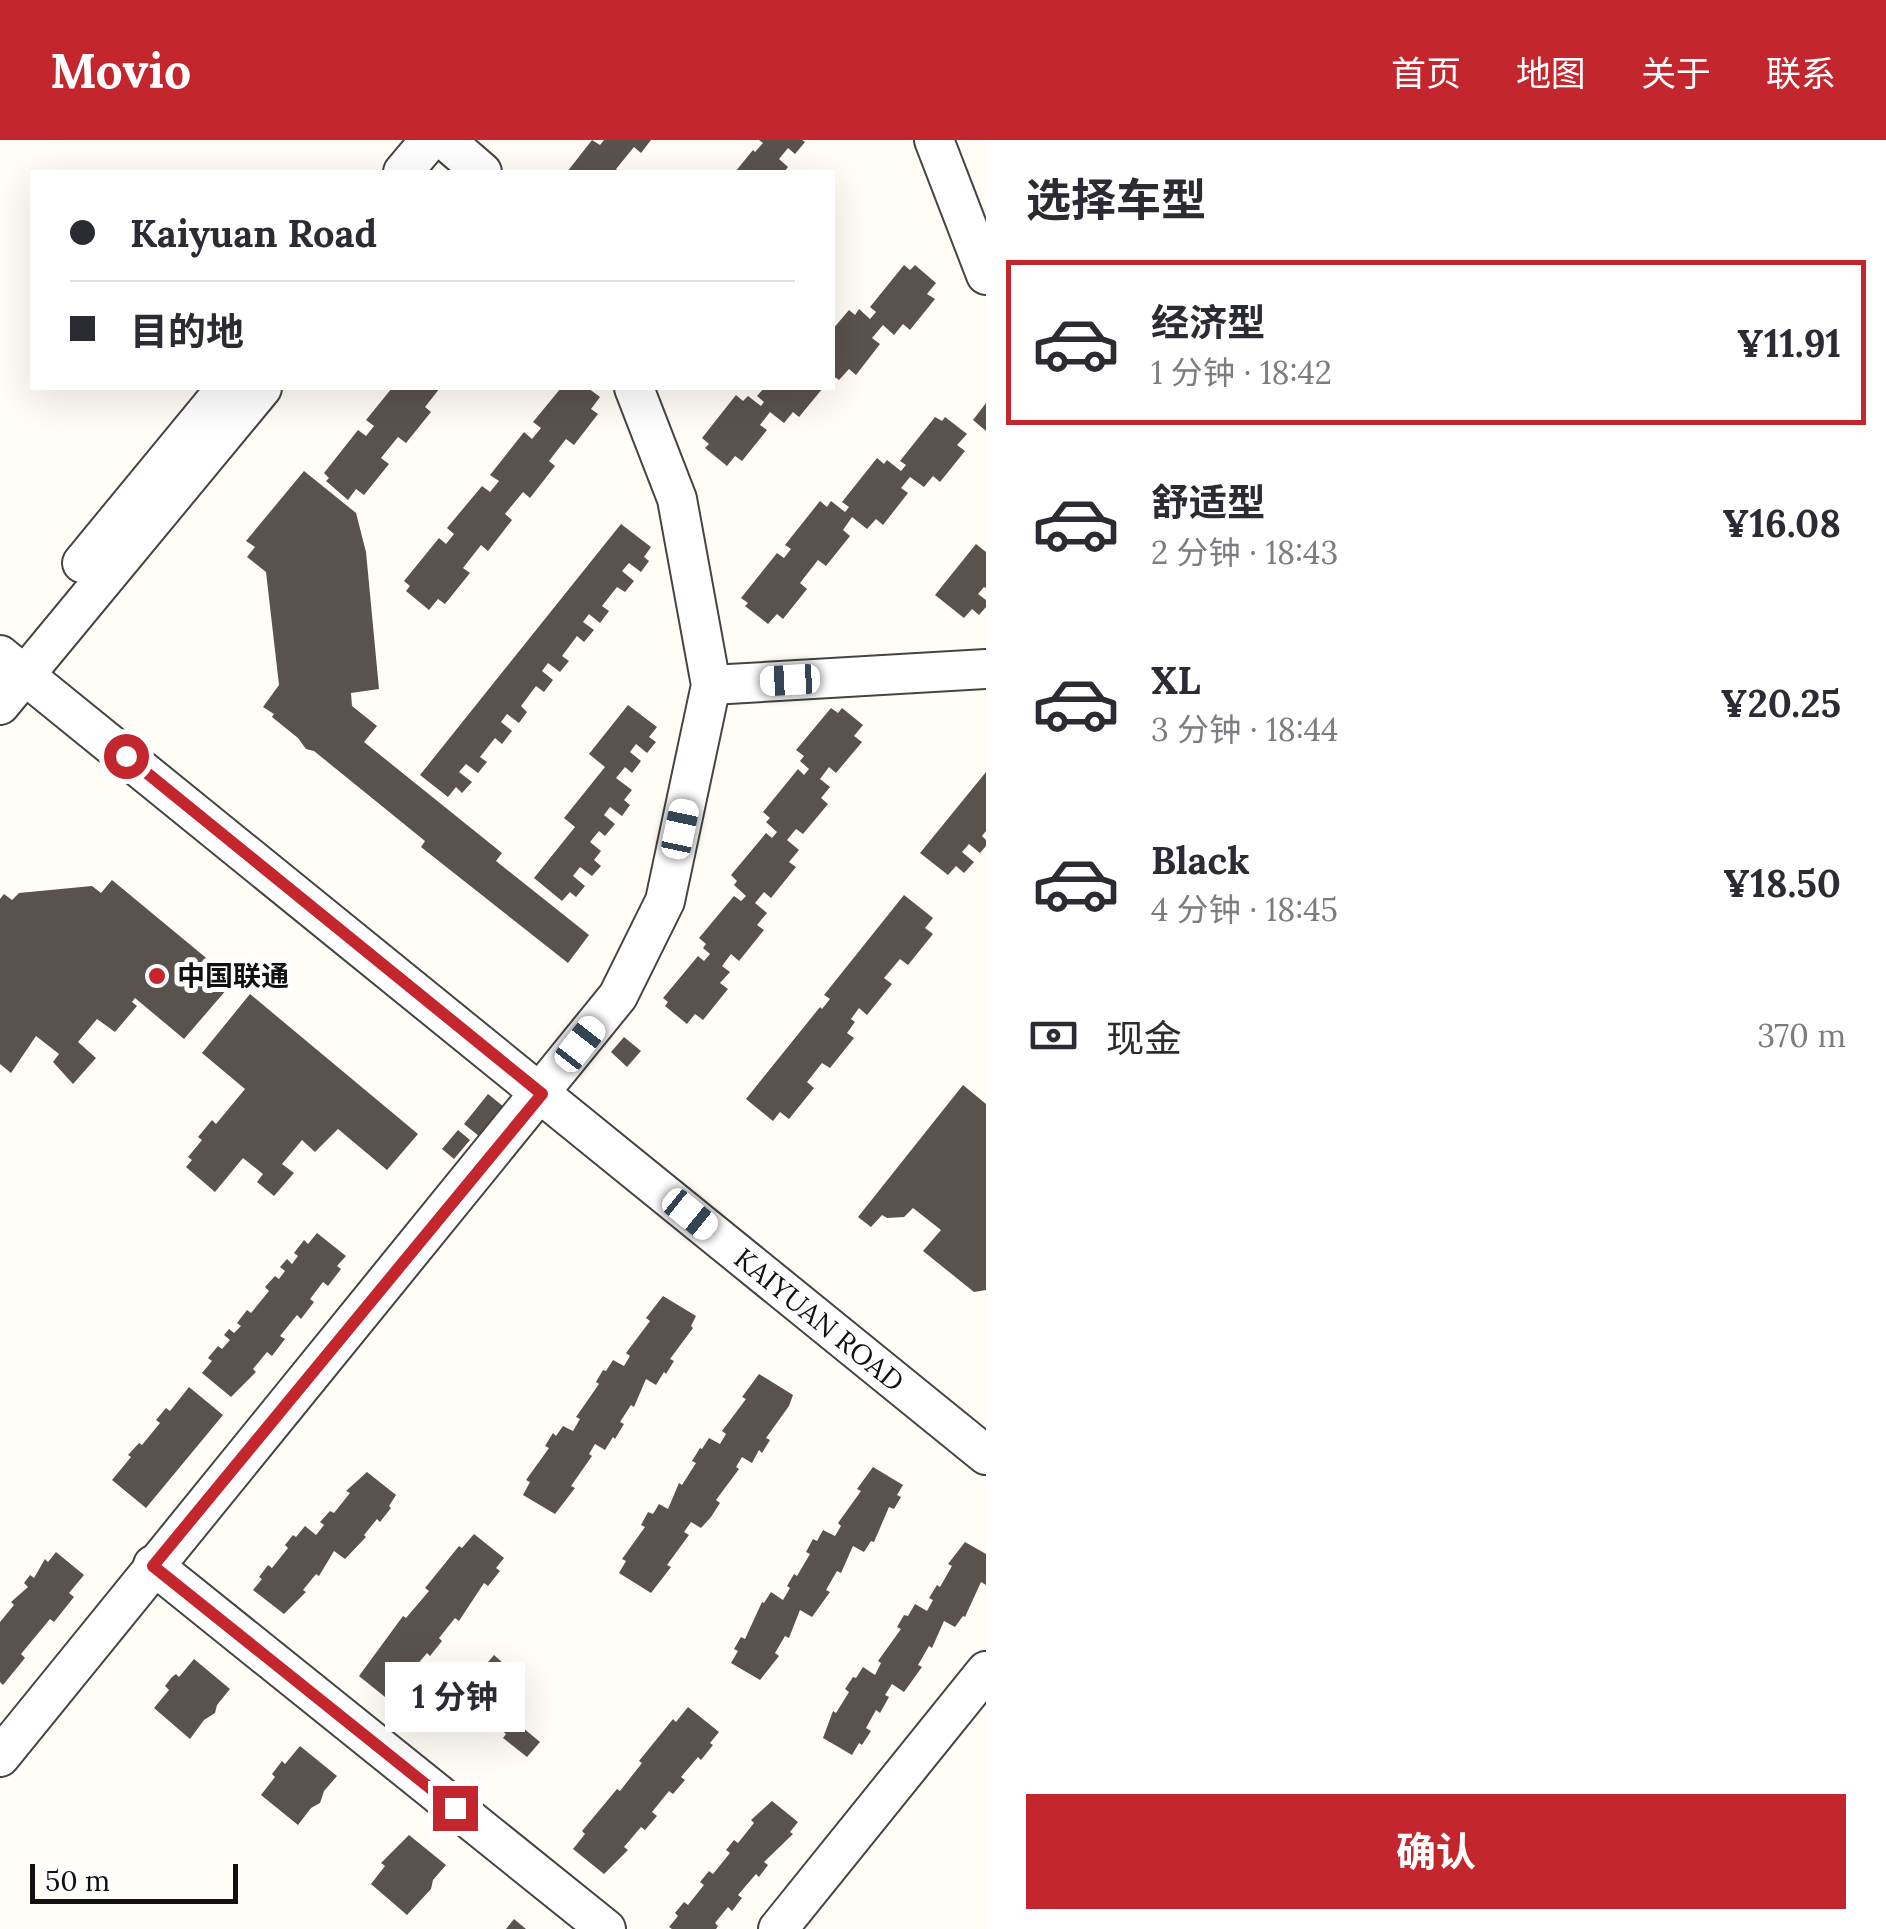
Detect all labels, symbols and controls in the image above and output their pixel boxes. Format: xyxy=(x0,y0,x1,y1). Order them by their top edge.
text: Movio xyxy=(50,40,191,101)
text: 首页 xyxy=(1391,51,1461,96)
text: 地图 xyxy=(1516,51,1586,96)
text: 关于 xyxy=(1641,51,1711,96)
text: 联系 xyxy=(1766,51,1836,96)
text: 选择车型 xyxy=(1026,171,1206,228)
text: Kaiyuan Road xyxy=(130,209,377,257)
icon: car xyxy=(1031,298,1121,388)
text: 经济型 xyxy=(1151,298,1265,346)
text: 目的地 xyxy=(130,307,244,355)
text: ¥11.91 xyxy=(1737,319,1841,367)
text: 1 分钟 · 18:42 xyxy=(1151,352,1332,393)
icon: car xyxy=(1031,478,1121,568)
text: 舒适型 xyxy=(1151,478,1265,526)
text: ¥16.08 xyxy=(1722,499,1841,547)
text: 2 分钟 · 18:43 xyxy=(1151,532,1338,573)
text: XL xyxy=(1151,656,1201,704)
icon: car xyxy=(1031,658,1121,748)
car xyxy=(759,663,821,697)
text: ¥20.25 xyxy=(1720,679,1841,727)
text: 3 分钟 · 18:44 xyxy=(1151,709,1338,750)
route start xyxy=(104,734,149,779)
car xyxy=(659,797,701,861)
text: Black xyxy=(1151,836,1250,884)
icon: car xyxy=(1031,838,1121,928)
text: ¥18.50 xyxy=(1723,859,1841,907)
text: 4 分钟 · 18:45 xyxy=(1151,889,1338,930)
place label: 中国联通 xyxy=(177,958,289,994)
marker: 中国联通 xyxy=(146,965,168,987)
icon: cash xyxy=(1026,1008,1081,1063)
car xyxy=(550,1011,610,1077)
text: 现金 xyxy=(1106,1014,1182,1062)
text: 370 m xyxy=(1757,1015,1846,1056)
car xyxy=(657,1183,723,1245)
street label: KAIYUAN ROAD xyxy=(727,1240,911,1399)
callout: 1 分钟 xyxy=(385,1663,525,1733)
text: 1 分钟 xyxy=(412,1676,498,1717)
route end xyxy=(433,1786,478,1831)
button: 确认 xyxy=(1026,1794,1846,1909)
scale bar xyxy=(30,1859,238,1904)
text: 50 m xyxy=(45,1863,110,1899)

